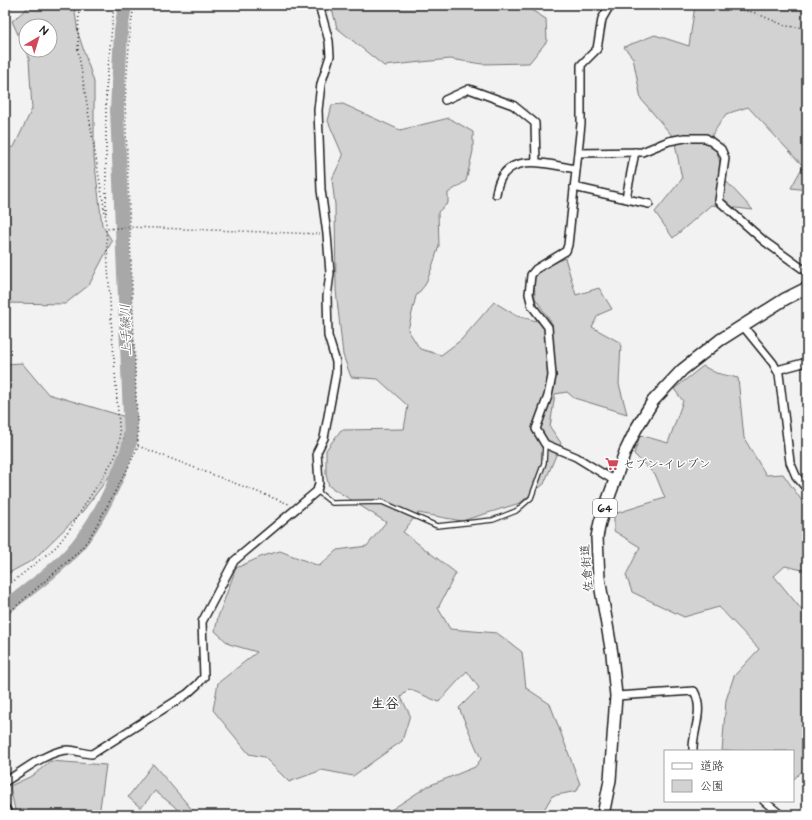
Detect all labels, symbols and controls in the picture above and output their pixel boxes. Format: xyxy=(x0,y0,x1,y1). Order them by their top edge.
north arrow xyxy=(18,18,58,58)
text: N xyxy=(37,22,51,39)
water label: 上手繰川 xyxy=(116,304,136,356)
supermarket icon: セブン-イレブン xyxy=(604,456,620,472)
place label: セブン-イレブン xyxy=(623,456,711,473)
road number: 64 xyxy=(593,499,617,517)
street label: 佐倉街道 xyxy=(576,543,598,593)
district label: 生谷 xyxy=(371,694,399,714)
legend xyxy=(664,750,794,802)
text: 道路 xyxy=(700,758,724,775)
text: 公園 xyxy=(700,778,724,795)

